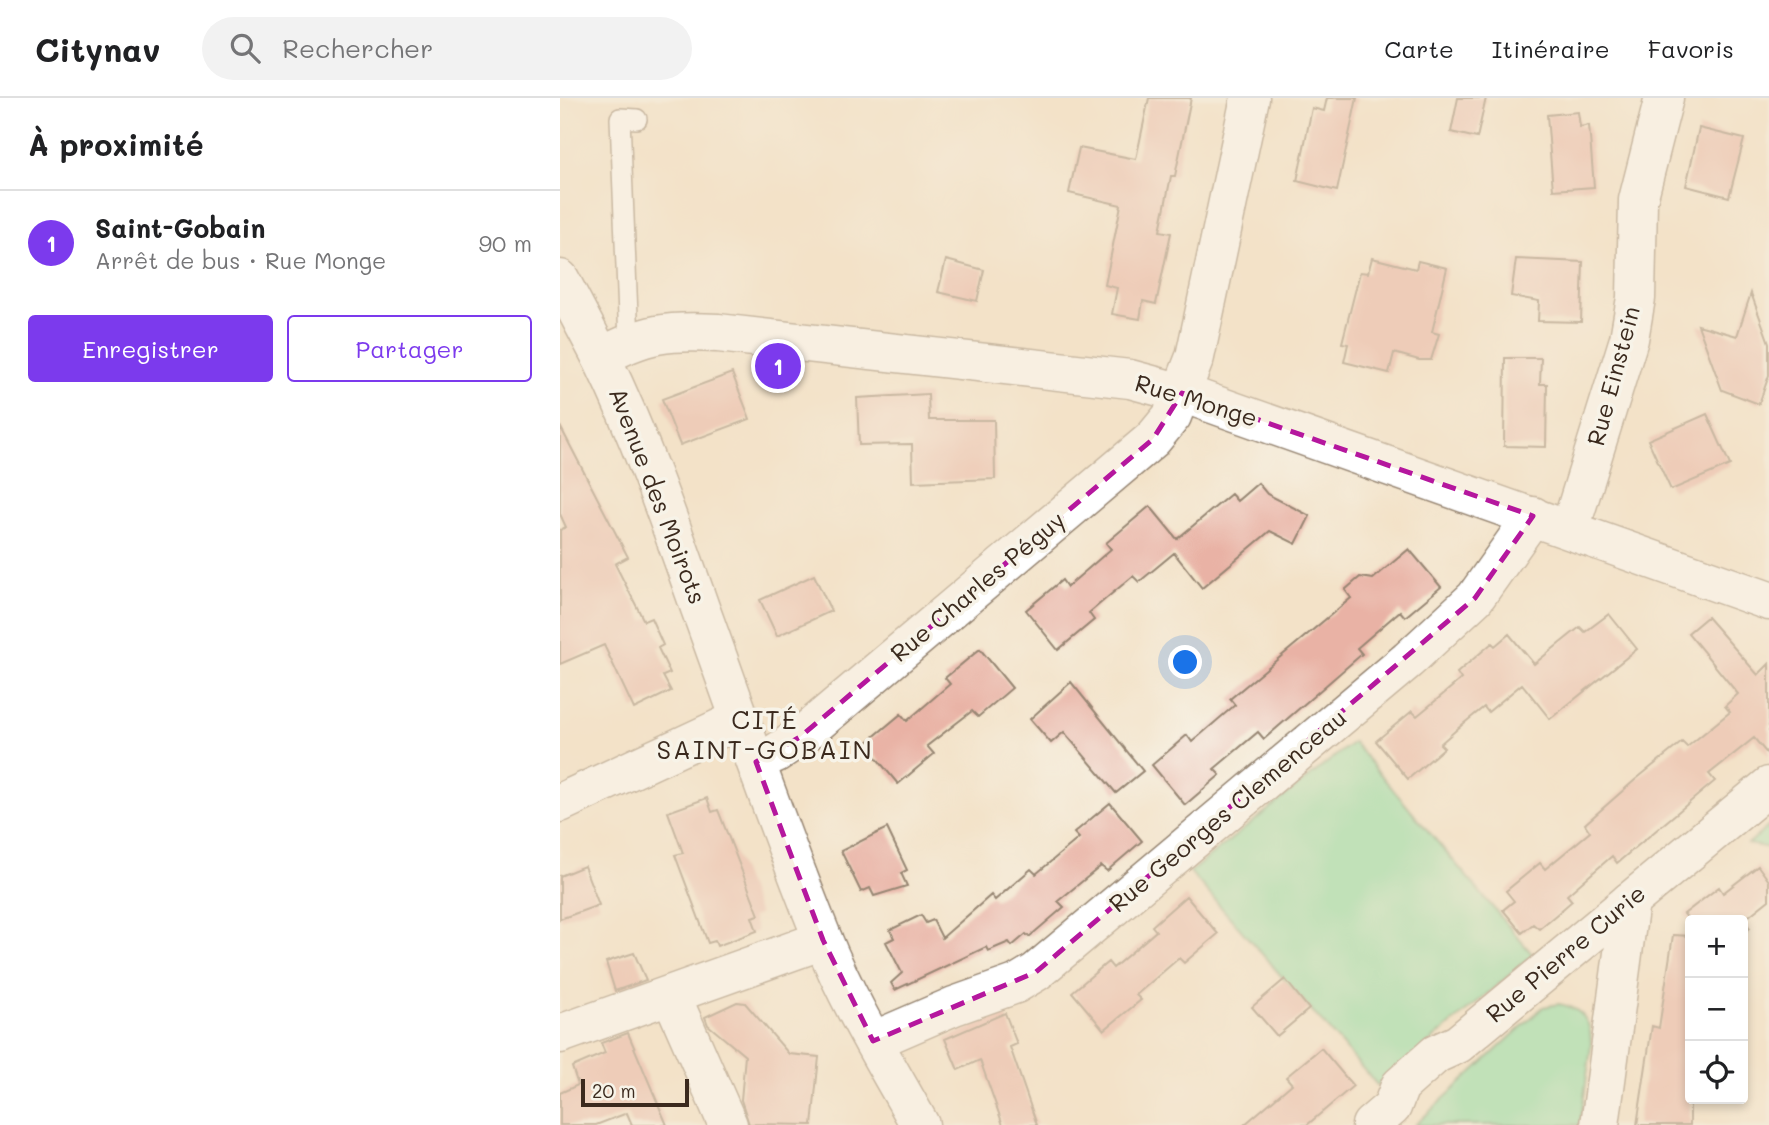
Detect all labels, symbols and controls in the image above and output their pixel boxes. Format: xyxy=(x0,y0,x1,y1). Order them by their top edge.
search box xyxy=(202,17,692,80)
text: Citynav xyxy=(35,27,160,70)
icon: search xyxy=(226,29,264,67)
text: Rechercher xyxy=(282,31,433,65)
text: Carte xyxy=(1384,33,1454,64)
text: Itinéraire xyxy=(1492,33,1610,64)
text: Favoris xyxy=(1648,33,1734,64)
text: À proximité xyxy=(28,124,204,164)
text: Saint-Gobain xyxy=(95,211,265,245)
text: 1 xyxy=(46,228,56,258)
text: 90 m xyxy=(479,228,532,258)
text: Arrêt de bus · Rue Monge xyxy=(95,245,386,275)
street label: Rue Einstein xyxy=(1579,302,1646,449)
button: Enregistrer xyxy=(28,315,273,382)
button: Partager xyxy=(287,315,532,382)
pin: 1 xyxy=(755,340,801,392)
street label: Rue Monge xyxy=(1131,366,1261,433)
street label: Avenue des Moirots xyxy=(603,383,714,608)
street label: Rue Charles Péguy xyxy=(883,504,1071,668)
your location xyxy=(1168,645,1202,679)
street label: Rue Georges Clemenceau xyxy=(1102,701,1352,918)
district label: CITÉ SAINT-GOBAIN xyxy=(656,702,874,766)
street label: Rue Pierre Curie xyxy=(1479,877,1651,1029)
map controls xyxy=(1685,915,1748,1104)
button: + xyxy=(1685,915,1748,978)
button: − xyxy=(1685,978,1748,1041)
button: locate xyxy=(1685,1041,1748,1104)
scale bar xyxy=(581,1076,690,1108)
text: 20 m xyxy=(592,1078,636,1103)

